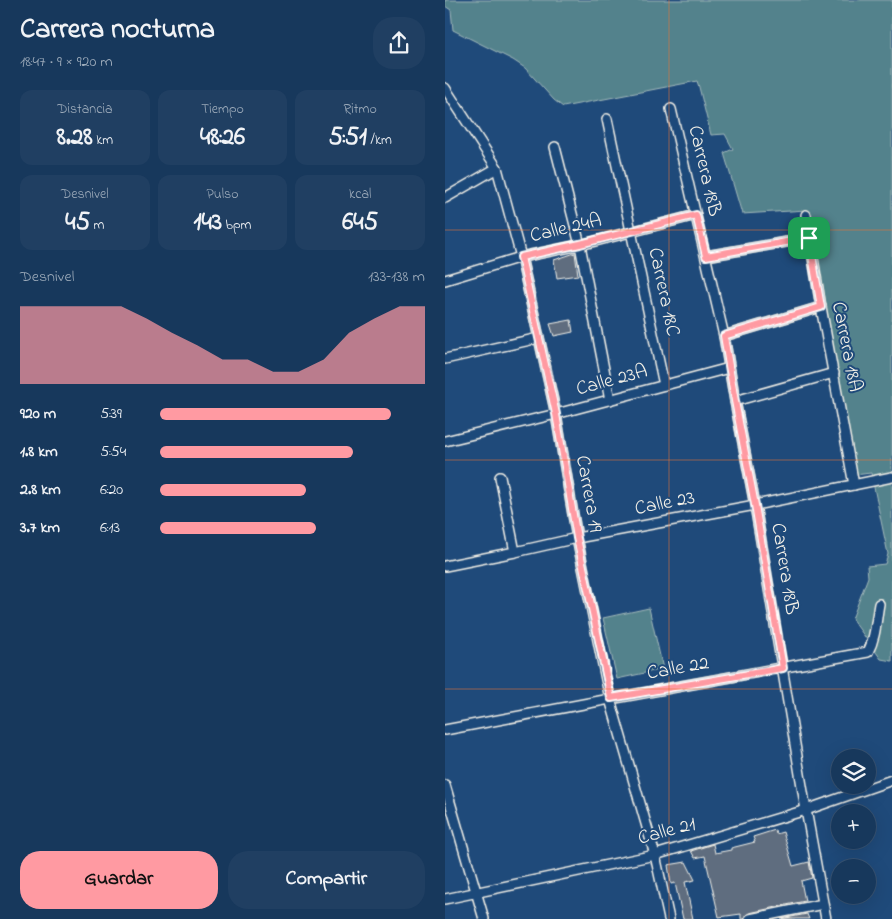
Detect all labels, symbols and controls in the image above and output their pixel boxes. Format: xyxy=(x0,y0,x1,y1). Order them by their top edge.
text: Carrera nocturna xyxy=(20,10,215,51)
button: share xyxy=(373,17,425,69)
text: 18:47 · 9 × 920 m xyxy=(20,50,113,74)
text: Distancia xyxy=(57,99,113,120)
text: Tiempo xyxy=(201,99,244,120)
text: Ritmo xyxy=(344,99,377,120)
text: 8.28 xyxy=(56,120,93,156)
text: 48:26 xyxy=(200,120,245,156)
text: 5:51 xyxy=(328,120,367,156)
street label: Carrera 18B xyxy=(679,123,729,219)
text: km xyxy=(93,130,113,151)
text: /km xyxy=(367,130,392,151)
text: Desnivel xyxy=(61,184,109,205)
text: Pulso xyxy=(206,184,238,205)
text: kcal xyxy=(349,184,371,205)
text: 45 xyxy=(65,205,90,241)
text: 143 xyxy=(194,205,222,241)
text: 645 xyxy=(342,205,378,241)
street label: Calle 24A xyxy=(527,207,605,251)
text: m xyxy=(90,215,104,236)
text: bpm xyxy=(222,215,251,236)
pin xyxy=(788,217,830,259)
icon: arrive xyxy=(795,224,823,252)
street label: Carrera 18C xyxy=(639,245,687,339)
text: Desnivel xyxy=(20,265,74,289)
text: 133–138 m xyxy=(368,265,425,289)
street label: Carrera 18A xyxy=(823,299,869,395)
street label: Calle 23A xyxy=(573,358,651,404)
text: 920 m xyxy=(20,402,56,426)
text: 5:39 xyxy=(100,402,122,426)
text: 1.8 km xyxy=(20,440,58,464)
text: 5:54 xyxy=(100,440,126,464)
street label: Carrera 19 xyxy=(567,453,609,535)
text: 2.8 km xyxy=(20,478,61,502)
text: 6:20 xyxy=(100,478,123,502)
street label: Calle 23 xyxy=(632,484,698,524)
text: 3.7 km xyxy=(20,516,60,540)
text: 6:13 xyxy=(100,516,120,540)
street label: Carrera 18B xyxy=(762,521,806,617)
street label: Calle 22 xyxy=(645,649,711,689)
map controls xyxy=(831,749,876,904)
button: layers xyxy=(831,749,876,794)
button: + xyxy=(831,804,876,849)
street label: Calle 21 xyxy=(635,810,699,854)
button: Guardar xyxy=(20,851,218,909)
button: Compartir xyxy=(228,851,425,909)
button: − xyxy=(831,859,876,904)

